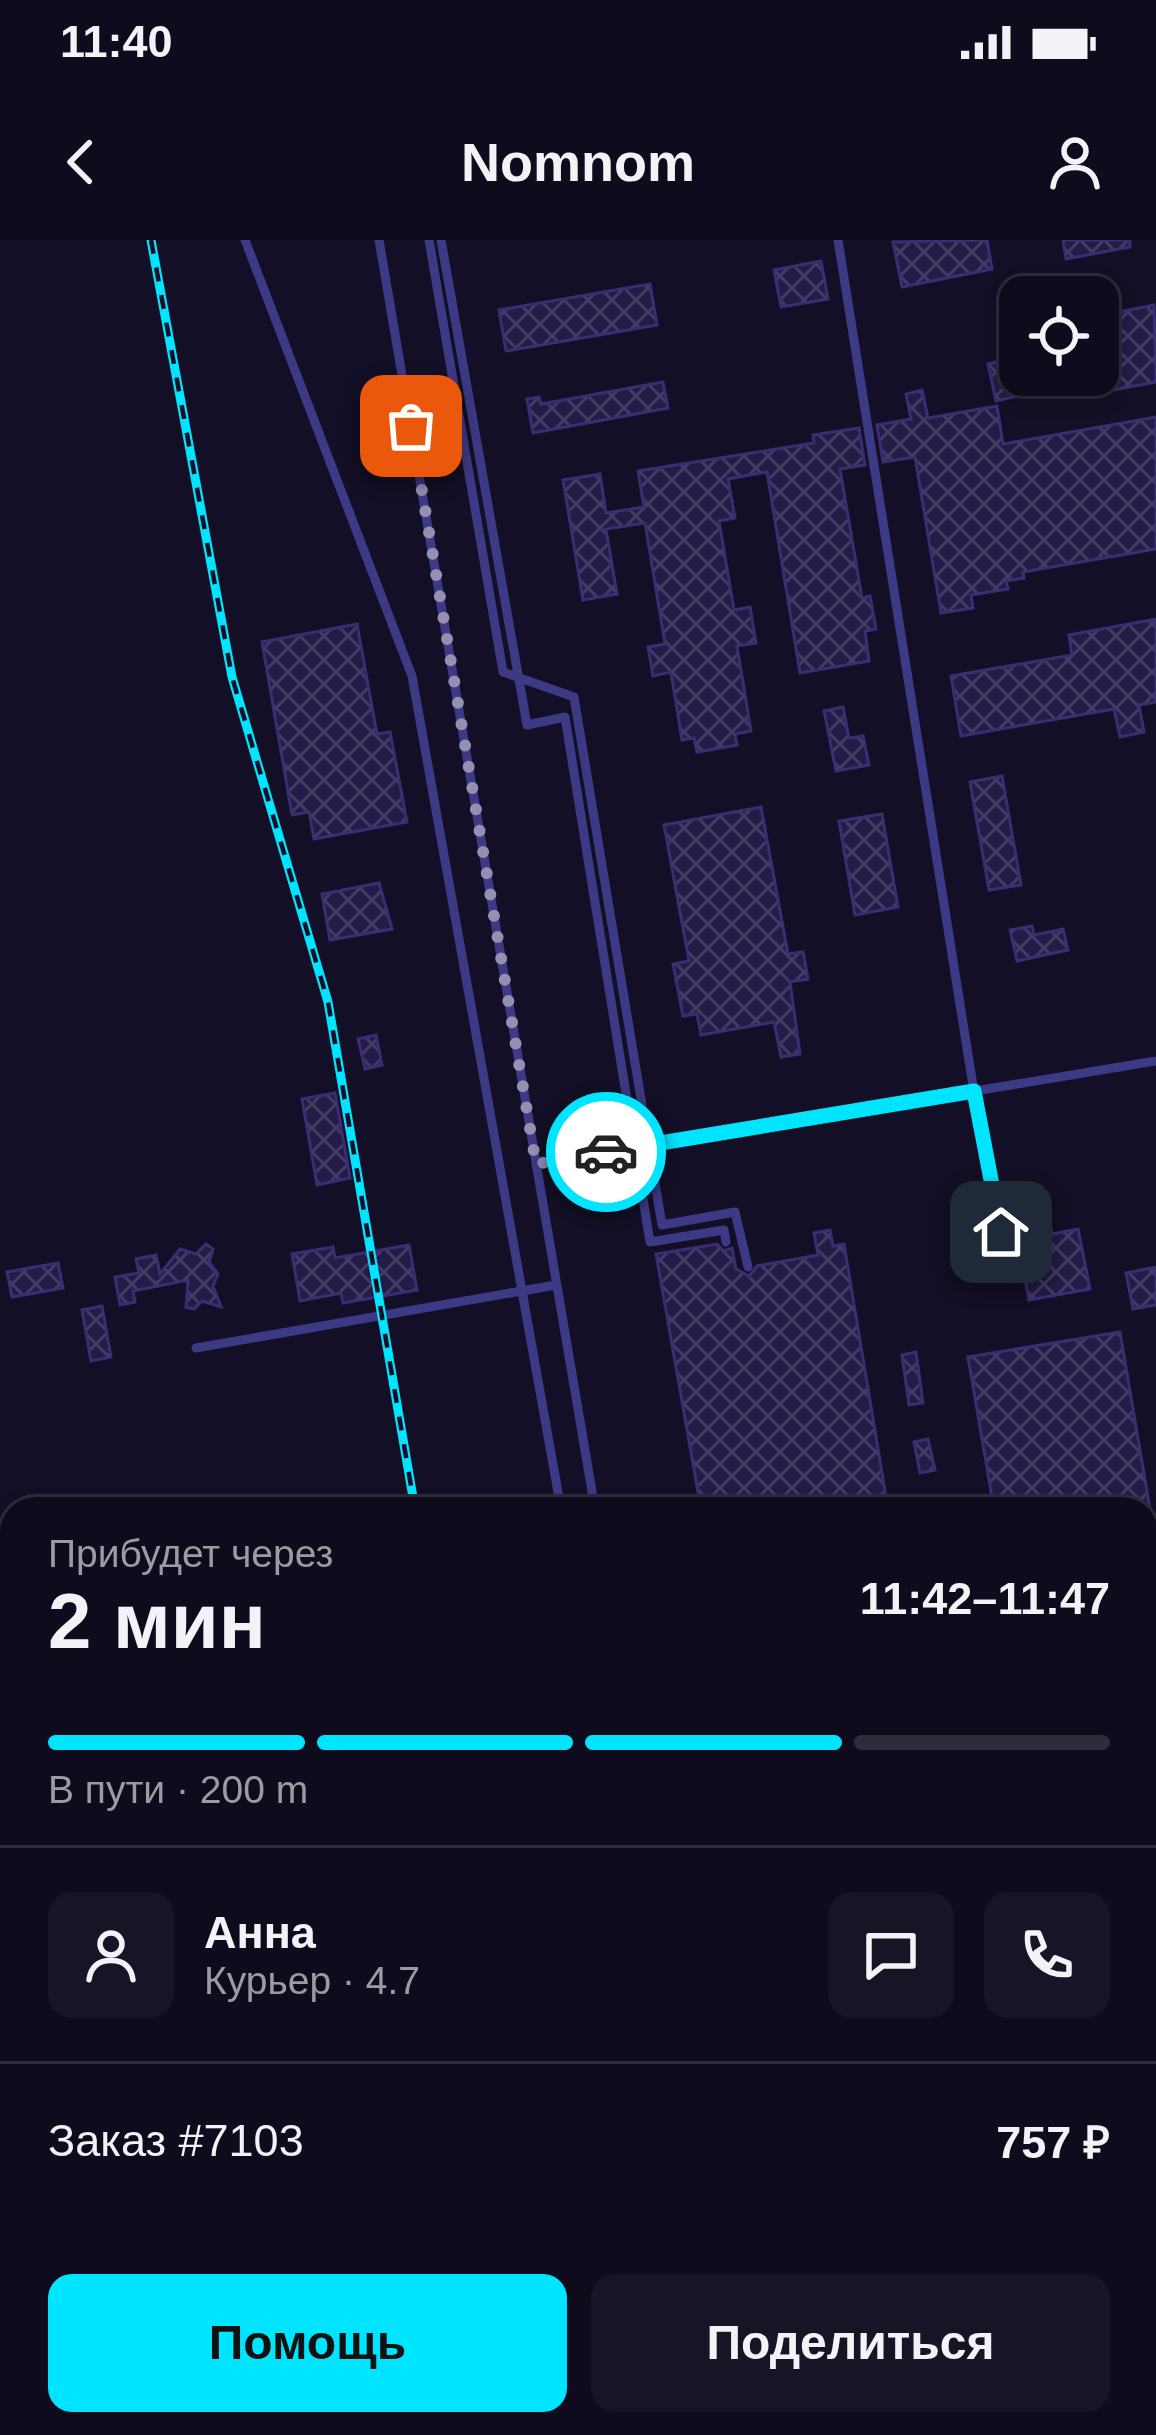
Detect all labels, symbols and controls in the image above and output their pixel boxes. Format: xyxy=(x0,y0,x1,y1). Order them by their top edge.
text: 11:40 xyxy=(60,16,173,67)
icon: back xyxy=(48,129,114,195)
icon: person xyxy=(1042,129,1108,195)
text: Nomnom xyxy=(461,132,695,192)
map controls xyxy=(999,276,1119,396)
button: locate xyxy=(999,276,1119,396)
pin xyxy=(360,375,462,477)
icon: bag xyxy=(378,393,444,459)
courier xyxy=(546,1092,666,1212)
icon: car xyxy=(573,1119,639,1185)
pin xyxy=(950,1181,1052,1283)
icon: home xyxy=(968,1199,1034,1265)
text: Прибудет через xyxy=(48,1532,333,1575)
text: 11:42–11:47 xyxy=(860,1573,1110,1624)
text: 2 мин xyxy=(48,1577,266,1665)
text: В пути · 200 m xyxy=(48,1768,308,1811)
button: person xyxy=(48,1892,174,2018)
button: chat xyxy=(828,1892,954,2018)
button: phone xyxy=(984,1892,1110,2018)
text: Анна xyxy=(204,1907,316,1958)
text: Курьер · 4.7 xyxy=(204,1959,420,2002)
text: Заказ #7103 xyxy=(48,2115,304,2166)
text: 757 ₽ xyxy=(996,2117,1110,2168)
button: Помощь xyxy=(48,2274,567,2412)
button: Поделиться xyxy=(591,2274,1110,2412)

